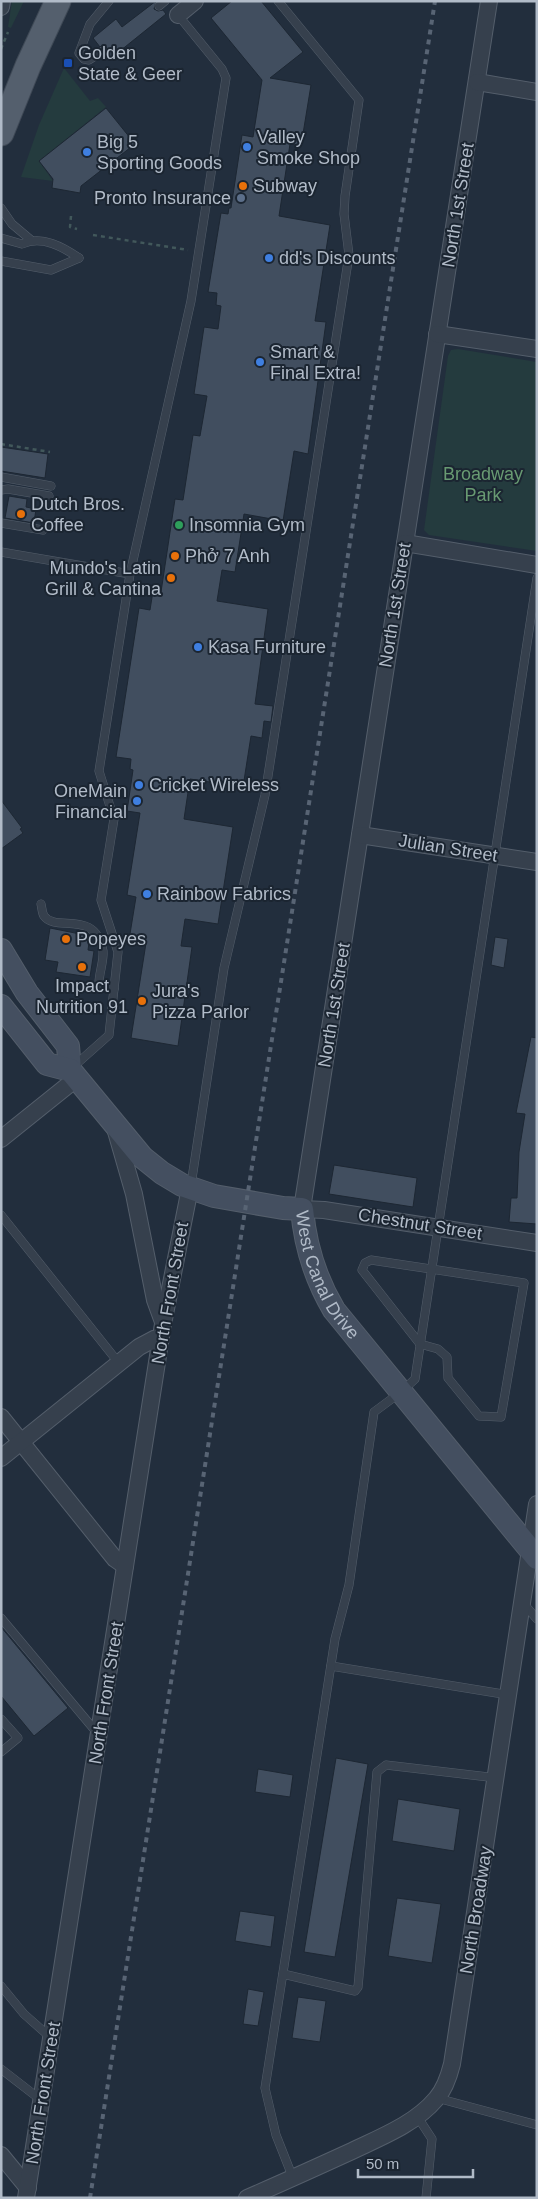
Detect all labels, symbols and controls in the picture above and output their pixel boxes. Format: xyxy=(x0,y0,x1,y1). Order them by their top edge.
place label: Golden State & Geer xyxy=(78,43,182,84)
marker: Golden State & Geer xyxy=(62,57,74,69)
place label: Valley Smoke Shop xyxy=(257,127,360,168)
place label: Big 5 Sporting Goods xyxy=(97,132,222,173)
marker: Valley Smoke Shop xyxy=(241,141,253,153)
street label: North 1st Street xyxy=(438,141,478,269)
marker: Big 5 Sporting Goods xyxy=(81,146,93,158)
place label: Subway xyxy=(253,176,317,196)
marker: Subway xyxy=(237,180,249,192)
place label: Pronto Insurance xyxy=(94,188,231,208)
marker: Pronto Insurance xyxy=(235,192,247,204)
place label: dd's Discounts xyxy=(279,248,396,268)
marker: dd's Discounts xyxy=(263,252,275,264)
place label: Smart & Final Extra! xyxy=(270,342,361,383)
marker: Smart & Final Extra! xyxy=(254,356,266,368)
park label: Broadway Park xyxy=(443,464,523,505)
place label: Dutch Bros. Coffee xyxy=(31,494,125,535)
marker: Dutch Bros. Coffee xyxy=(15,508,27,520)
place label: Insomnia Gym xyxy=(189,515,305,535)
marker: Insomnia Gym xyxy=(173,519,185,531)
street label: North 1st Street xyxy=(375,541,415,669)
place label: Phở 7 Anh xyxy=(185,546,270,566)
marker: Phở 7 Anh xyxy=(169,550,181,562)
place label: Mundo's Latin Grill & Cantina xyxy=(45,558,162,599)
marker: Mundo's Latin Grill & Cantina xyxy=(165,572,177,584)
place label: Kasa Furniture xyxy=(208,637,326,657)
marker: Kasa Furniture xyxy=(192,641,204,653)
place label: Cricket Wireless xyxy=(149,775,279,795)
marker: Cricket Wireless xyxy=(133,779,145,791)
place label: OneMain Financial xyxy=(54,781,127,822)
marker: OneMain Financial xyxy=(131,795,143,807)
street label: Julian Street xyxy=(397,830,499,866)
place label: Rainbow Fabrics xyxy=(157,884,291,904)
marker: Rainbow Fabrics xyxy=(141,888,153,900)
place label: Popeyes xyxy=(76,929,146,949)
marker: Popeyes xyxy=(60,933,72,945)
street label: North 1st Street xyxy=(314,941,354,1069)
marker: Impact Nutrition 91 xyxy=(76,961,88,973)
place label: Impact Nutrition 91 xyxy=(36,976,128,1017)
place label: Jura's Pizza Parlor xyxy=(152,981,249,1022)
marker: Jura's Pizza Parlor xyxy=(136,995,148,1007)
street label: Chestnut Street xyxy=(357,1204,483,1244)
street label: West Canal Drive xyxy=(292,1209,364,1343)
street label: North Front Street xyxy=(148,1220,192,1366)
street label: North Front Street xyxy=(85,1620,127,1766)
street label: North Broadway xyxy=(456,1845,496,1975)
street label: North Front Street xyxy=(22,2020,64,2166)
scale bar xyxy=(358,2146,473,2178)
text: 50 m xyxy=(366,2155,399,2172)

